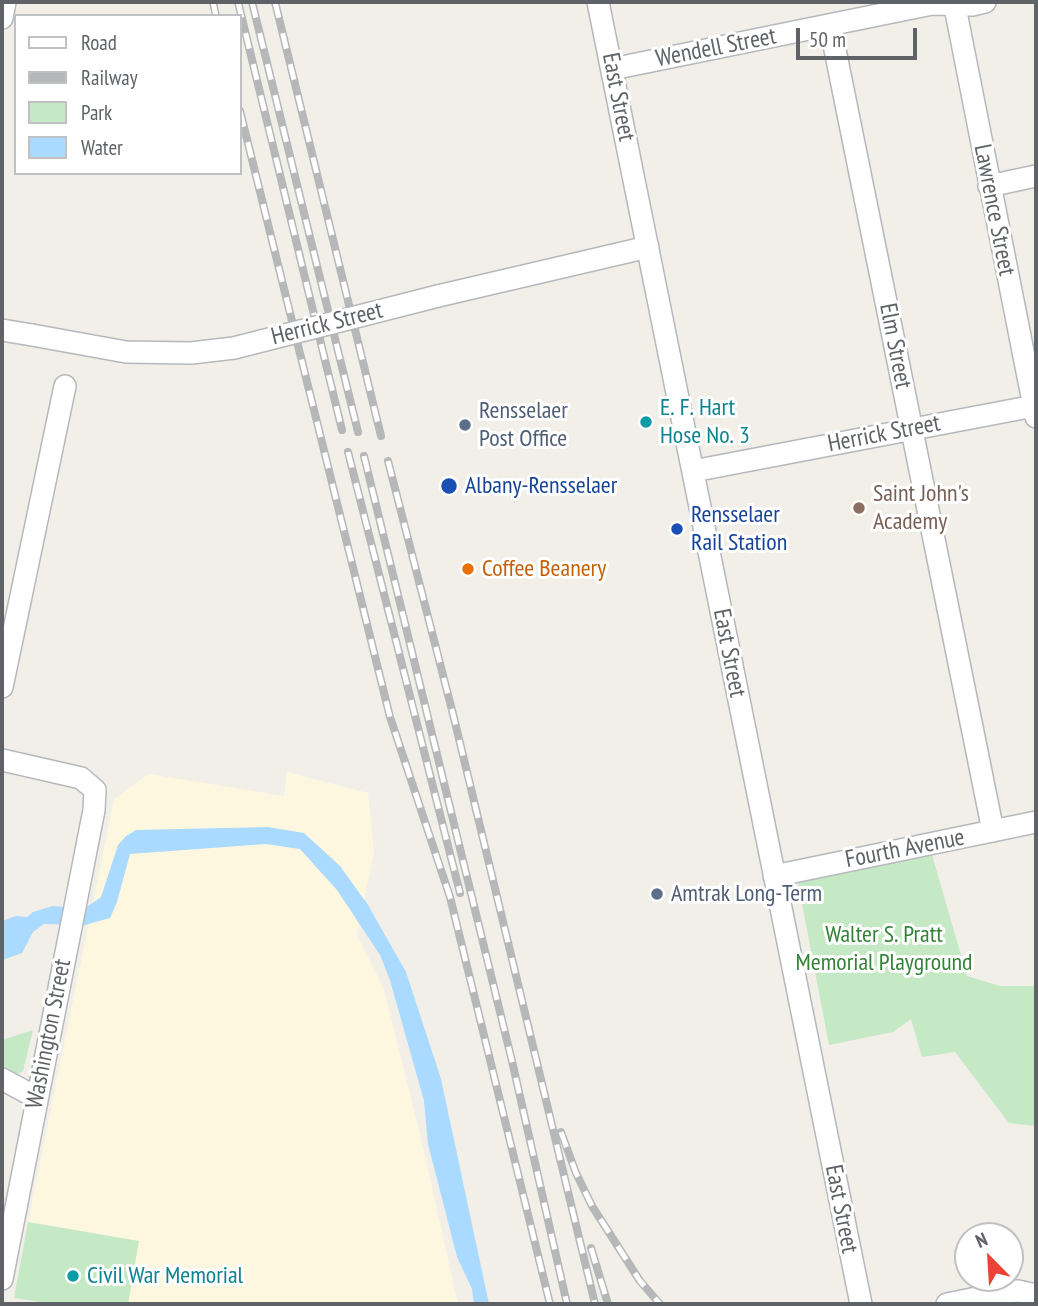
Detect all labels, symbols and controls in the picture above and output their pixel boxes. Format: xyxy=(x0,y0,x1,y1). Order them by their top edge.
legend xyxy=(14,14,242,175)
scale bar xyxy=(800,14,921,58)
street label: Wendell Street xyxy=(653,22,779,74)
text: 50 m xyxy=(809,26,846,53)
text: Road xyxy=(81,29,117,56)
street label: East Street xyxy=(595,50,641,144)
text: Railway xyxy=(81,64,138,91)
text: Park xyxy=(81,99,112,126)
text: Water xyxy=(81,134,123,161)
street label: Lawrence Street xyxy=(967,142,1021,278)
street label: Herrick Street xyxy=(268,296,386,352)
street label: Elm Street xyxy=(873,301,917,391)
place label: E. F. Hart Hose No. 3 xyxy=(660,394,750,450)
place label: Rensselaer Post Office xyxy=(479,397,568,453)
street label: Herrick Street xyxy=(825,409,943,459)
marker: E. F. Hart Hose No. 3 xyxy=(638,414,654,430)
marker: Rensselaer Post Office xyxy=(457,417,473,433)
place label: Albany-Rensselaer xyxy=(465,472,617,500)
marker: Albany-Rensselaer xyxy=(439,476,459,496)
place label: Saint John's Academy xyxy=(873,480,969,536)
marker: Saint John's Academy xyxy=(851,500,867,516)
place label: Rensselaer Rail Station xyxy=(691,501,787,557)
marker: Rensselaer Rail Station xyxy=(669,521,685,537)
place label: Coffee Beanery xyxy=(482,555,606,583)
marker: Coffee Beanery xyxy=(460,561,476,577)
street label: East Street xyxy=(706,606,752,700)
street label: Fourth Avenue xyxy=(843,823,967,875)
place label: Amtrak Long-Term xyxy=(671,880,822,908)
marker: Amtrak Long-Term xyxy=(649,886,665,902)
park label: Walter S. Pratt Memorial Playground xyxy=(796,921,972,977)
street label: Washington Street xyxy=(20,957,78,1111)
street label: East Street xyxy=(818,1162,864,1256)
north arrow xyxy=(954,1222,1024,1292)
text: N xyxy=(972,1227,991,1253)
place label: Civil War Memorial xyxy=(87,1262,243,1290)
marker: Civil War Memorial xyxy=(65,1268,81,1284)

